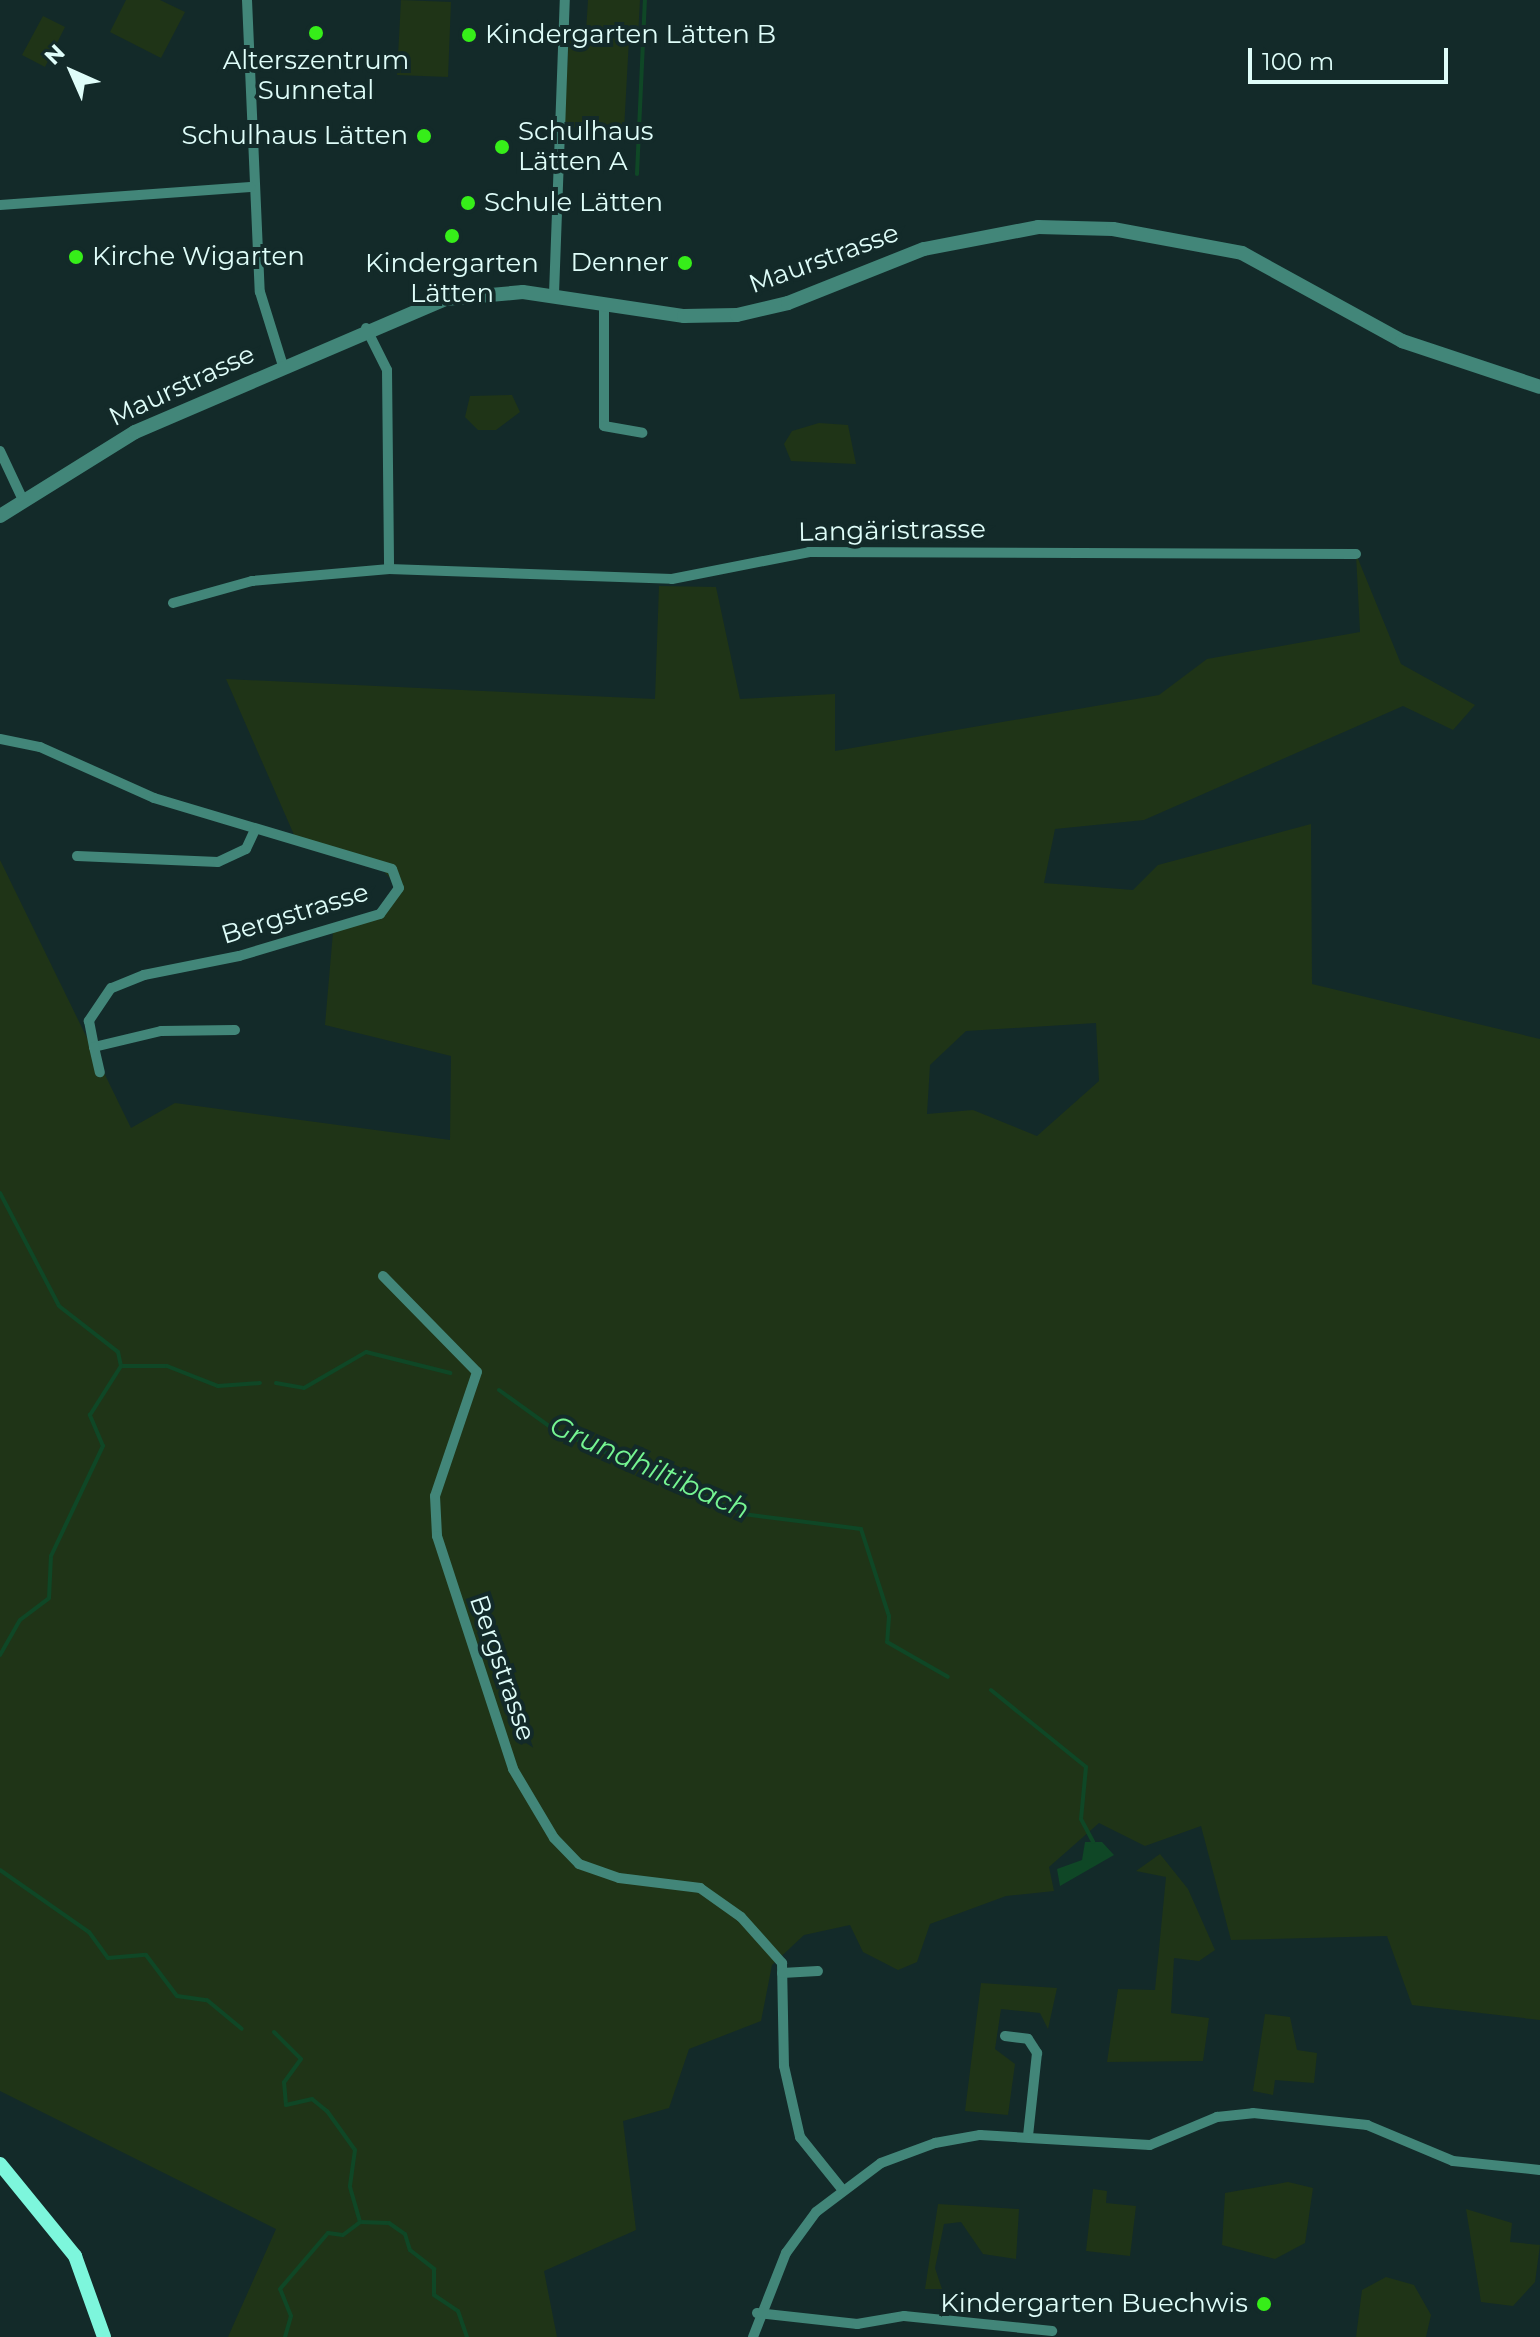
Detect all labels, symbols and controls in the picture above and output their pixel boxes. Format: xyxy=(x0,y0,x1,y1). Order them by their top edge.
place label: Kindergarten Lätten B xyxy=(485,19,776,51)
marker: Alterszentrum Sunnetal xyxy=(307,24,325,42)
marker: Kindergarten Lätten B xyxy=(460,26,478,44)
north arrow xyxy=(32,32,112,112)
scale bar xyxy=(1252,32,1452,82)
text: N xyxy=(39,39,71,71)
place label: Alterszentrum Sunnetal xyxy=(223,45,409,106)
text: 100 m xyxy=(1262,47,1334,76)
place label: Schulhaus Lätten A xyxy=(518,116,654,178)
place label: Schulhaus Lätten xyxy=(181,120,408,152)
marker: Schulhaus Lätten xyxy=(415,127,433,145)
marker: Schulhaus Lätten A xyxy=(493,138,511,156)
place label: Schule Lätten xyxy=(484,187,663,219)
marker: Schule Lätten xyxy=(459,194,477,212)
street label: Maurstrasse xyxy=(745,217,903,301)
marker: Kindergarten Lätten xyxy=(443,227,461,245)
place label: Kirche Wigarten xyxy=(92,241,305,273)
place label: Denner xyxy=(571,247,669,279)
marker: Kirche Wigarten xyxy=(67,248,85,266)
place label: Kindergarten Lätten xyxy=(365,248,539,310)
marker: Denner xyxy=(676,254,694,272)
street label: Maurstrasse xyxy=(104,339,260,433)
street label: Langäristrasse xyxy=(798,514,986,548)
street label: Bergstrasse xyxy=(218,877,372,951)
water label: Grundhiltibach xyxy=(545,1408,755,1526)
street label: Bergstrasse xyxy=(462,1591,542,1745)
place label: Kindergarten Buechwis xyxy=(940,2288,1248,2320)
marker: Kindergarten Buechwis xyxy=(1255,2295,1273,2313)

